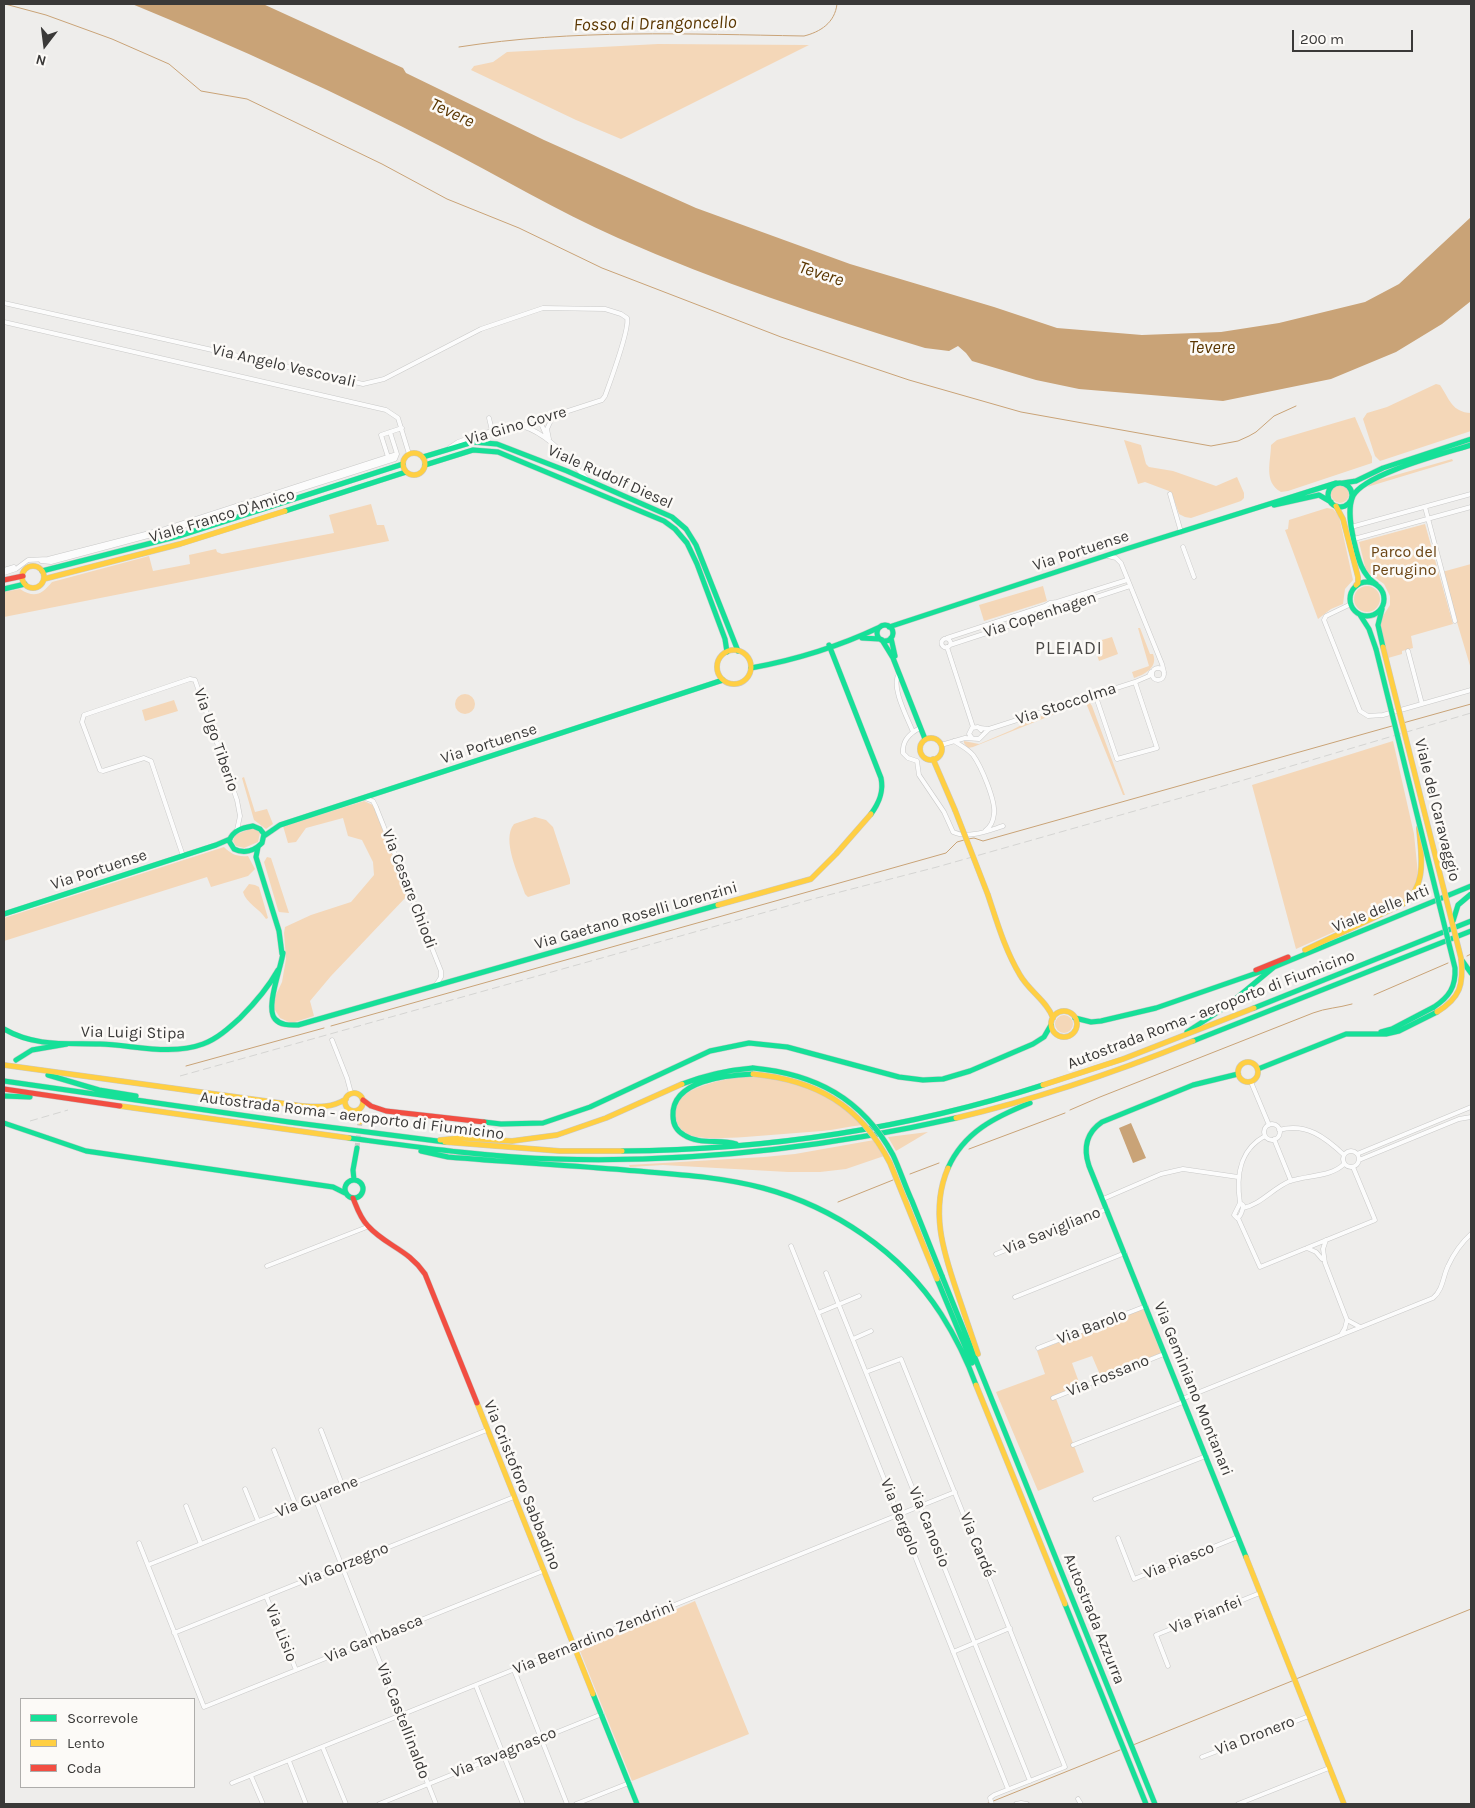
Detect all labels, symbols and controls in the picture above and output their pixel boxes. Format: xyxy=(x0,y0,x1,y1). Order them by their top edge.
water label: Fosso di Drangoncello xyxy=(573,12,737,36)
north arrow xyxy=(20,20,70,70)
scale bar xyxy=(1295,20,1416,52)
text: 200 m xyxy=(1300,30,1344,48)
text: N xyxy=(34,50,48,69)
water label: Tevere xyxy=(426,93,478,133)
water label: Tevere xyxy=(796,257,846,291)
water label: Tevere xyxy=(1189,337,1235,359)
street label: Via Angelo Vescovali xyxy=(210,340,358,392)
street label: Via Gino Covre xyxy=(463,402,569,450)
street label: Viale Rudolf Diesel xyxy=(544,441,676,513)
street label: Viale Franco D'Amico xyxy=(147,485,297,547)
street label: Via Portuense xyxy=(1030,526,1132,576)
park label: Parco del Perugino xyxy=(1371,542,1437,580)
street label: Via Copenhagen xyxy=(981,588,1099,642)
district label: PLEIADI xyxy=(1034,638,1104,660)
street label: Via Stoccolma xyxy=(1013,679,1119,729)
street label: Via Ugo Tiberio xyxy=(189,686,243,794)
street label: Via Portuense xyxy=(438,719,540,769)
street label: Viale del Caravaggio xyxy=(1410,737,1464,883)
street label: Via Cesare Chiodi xyxy=(377,826,441,952)
street label: Via Portuense xyxy=(48,845,150,895)
street label: Via Gaetano Roselli Lorenzini xyxy=(532,878,740,954)
street label: Viale delle Arti xyxy=(1329,881,1433,937)
street label: Autostrada Roma - aeroporto di Fiumicino xyxy=(1065,946,1357,1074)
street label: Via Luigi Stipa xyxy=(81,1022,185,1044)
street label: Autostrada Roma - aeroporto di Fiumicino xyxy=(199,1088,505,1144)
street label: Via Savigliano xyxy=(1001,1203,1103,1259)
street label: Via Geminiano Montanari xyxy=(1149,1299,1237,1479)
street label: Via Barolo xyxy=(1055,1305,1129,1349)
street label: Via Fossano xyxy=(1064,1351,1152,1401)
street label: Via Cristoforo Sabbadino xyxy=(479,1397,565,1573)
street label: Via Guarene xyxy=(273,1472,361,1522)
street label: Via Bergolo xyxy=(876,1476,924,1558)
street label: Via Canosio xyxy=(904,1484,954,1570)
street label: Via Cardé xyxy=(955,1510,999,1580)
street label: Via Gorzegno xyxy=(297,1538,391,1592)
street label: Via Piasco xyxy=(1141,1538,1217,1584)
street label: Autostrada Azzurra xyxy=(1059,1551,1129,1687)
street label: Via Pianfei xyxy=(1167,1592,1245,1638)
street label: Via Bernardino Zendrini xyxy=(510,1597,678,1679)
street label: Via Lisio xyxy=(261,1601,301,1665)
street label: Via Gambasca xyxy=(322,1611,426,1667)
street label: Via Castellinaldo xyxy=(372,1660,434,1782)
legend xyxy=(20,1698,195,1788)
text: Scorrevole xyxy=(67,1709,138,1727)
street label: Via Dronero xyxy=(1212,1712,1298,1760)
street label: Via Tavagnasco xyxy=(449,1723,559,1783)
text: Lento xyxy=(67,1734,105,1752)
text: Coda xyxy=(67,1759,102,1777)

